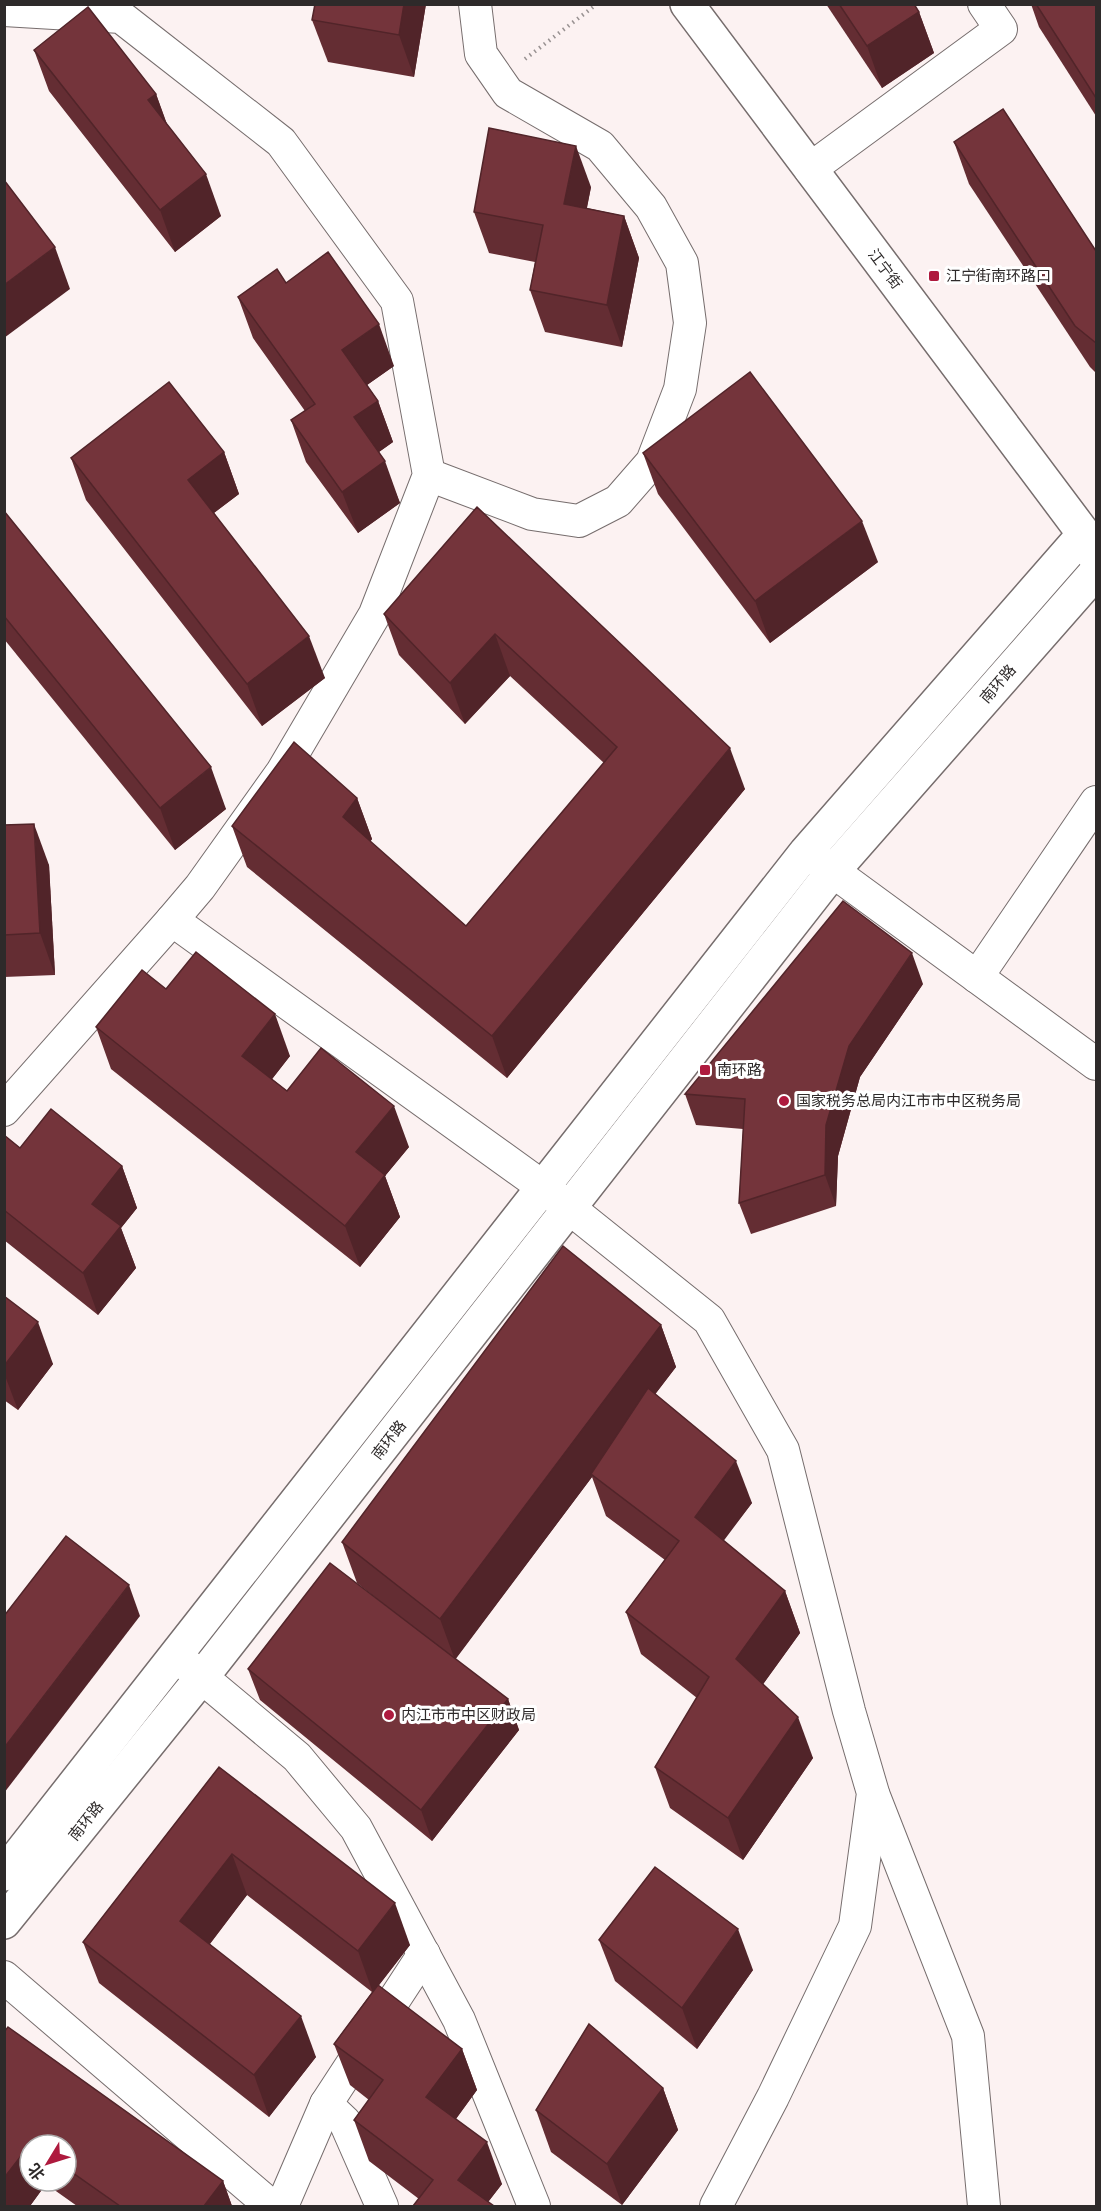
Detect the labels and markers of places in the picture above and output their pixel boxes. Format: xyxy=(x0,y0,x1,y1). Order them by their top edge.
place label: 江宁街南环路口 xyxy=(946,267,1051,285)
marker: 江宁街南环路口 xyxy=(927,269,941,283)
place label: 南环路 xyxy=(717,1061,762,1079)
marker: 南环路 xyxy=(698,1063,712,1077)
place label: 国家税务总局内江市市中区税务局 xyxy=(796,1092,1021,1110)
marker: 国家税务总局内江市市中区税务局 xyxy=(777,1094,791,1108)
place label: 内江市市中区财政局 xyxy=(401,1706,536,1724)
marker: 内江市市中区财政局 xyxy=(382,1708,396,1722)

